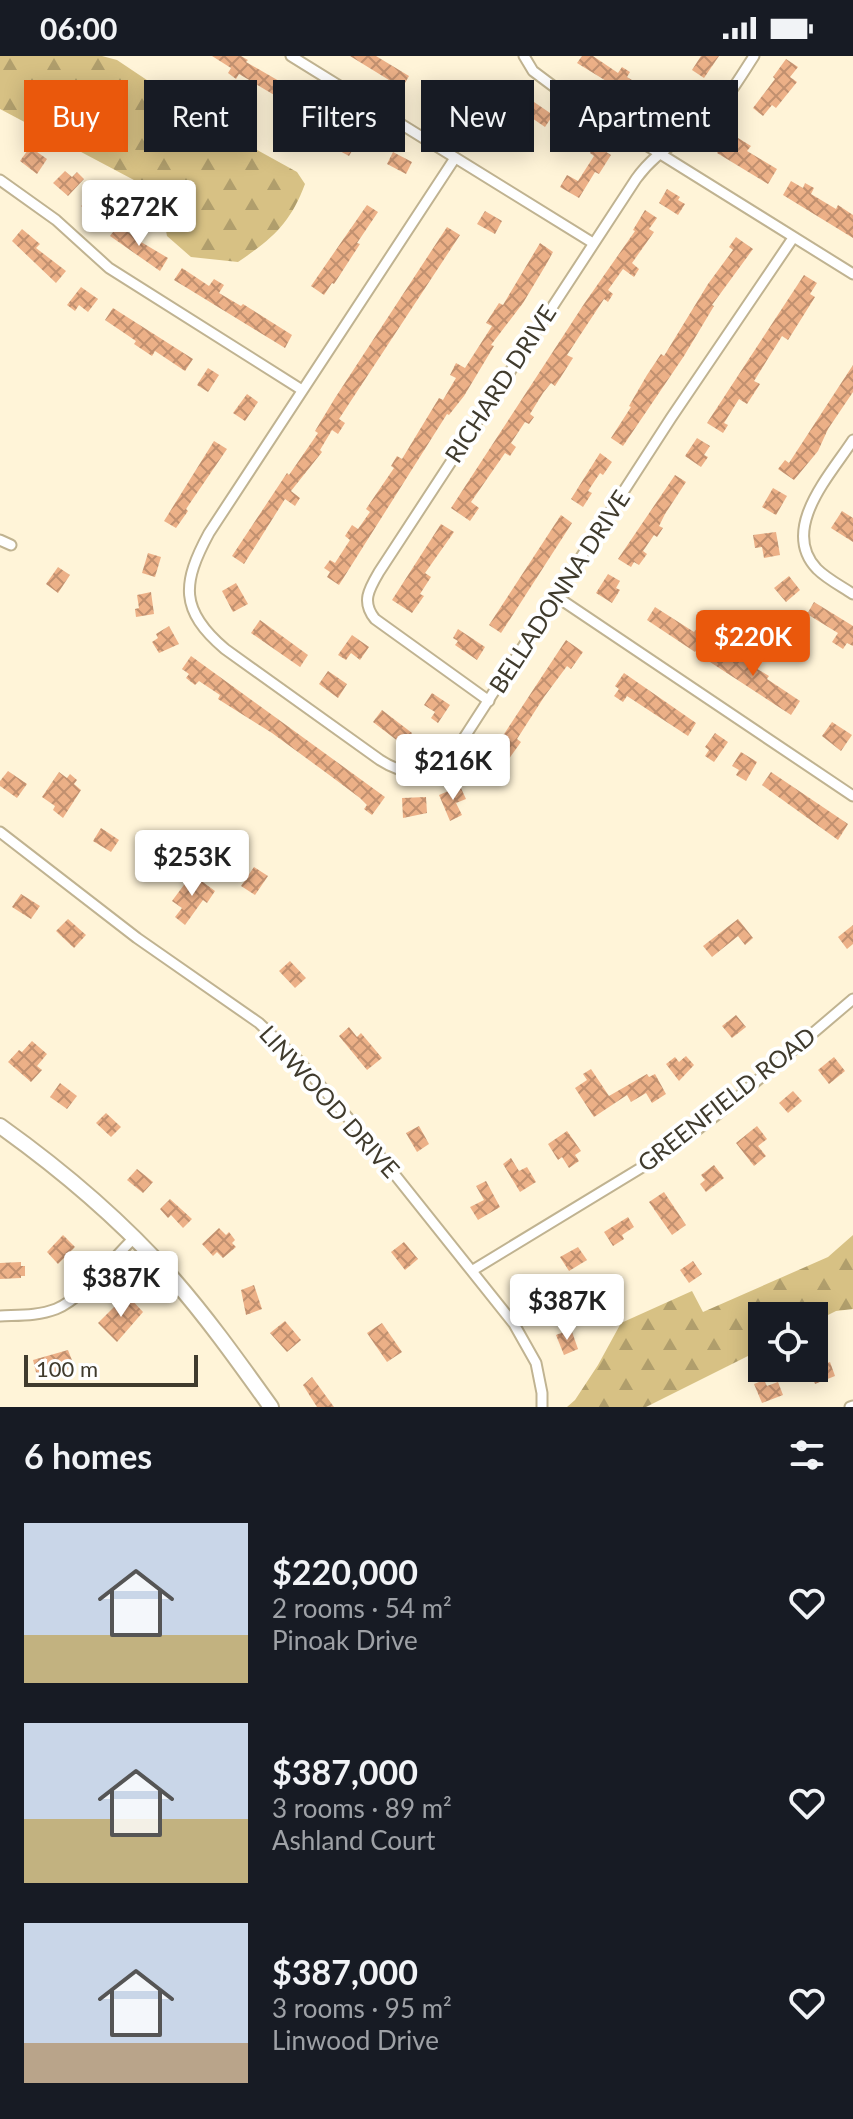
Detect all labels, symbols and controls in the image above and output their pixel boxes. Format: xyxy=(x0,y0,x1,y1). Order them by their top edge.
text: 06:00 xyxy=(40,10,117,46)
chip: Buy xyxy=(24,80,128,152)
chip: Rent xyxy=(144,80,257,152)
chip: Filters xyxy=(273,80,405,152)
chip: New xyxy=(421,80,534,152)
chip: Apartment xyxy=(550,80,738,152)
pin: $272K xyxy=(83,180,195,248)
text: $272K xyxy=(100,190,178,222)
street label: RICHARD DRIVE xyxy=(438,299,561,467)
street label: BELLADONNA DRIVE xyxy=(482,484,635,698)
pin: $220K xyxy=(697,610,809,678)
text: $220K xyxy=(714,620,792,652)
pin: $216K xyxy=(397,734,509,802)
text: $216K xyxy=(414,744,492,776)
pin: $253K xyxy=(136,830,248,898)
text: $253K xyxy=(153,840,231,872)
street label: LINWOOD DRIVE xyxy=(254,1019,406,1183)
street label: GREENFIELD ROAD xyxy=(631,1020,821,1177)
pin: $387K xyxy=(65,1251,177,1319)
text: $387K xyxy=(82,1261,160,1293)
pin: $387K xyxy=(511,1274,623,1342)
text: $387K xyxy=(528,1284,606,1316)
map controls xyxy=(748,1302,828,1382)
button: locate xyxy=(748,1302,828,1382)
scale bar xyxy=(24,1351,198,1387)
text: 100 m xyxy=(36,1355,98,1382)
icon: filters xyxy=(785,1433,829,1477)
text: 6 homes xyxy=(24,1435,152,1476)
text: $220,000 xyxy=(272,1551,418,1592)
icon: home xyxy=(88,1555,184,1651)
icon: heart xyxy=(785,1581,829,1625)
text: 2 rooms · 54 m² xyxy=(272,1592,452,1624)
text: Pinoak Drive xyxy=(272,1624,418,1656)
text: $387,000 xyxy=(272,1751,418,1792)
icon: home xyxy=(88,1755,184,1851)
icon: heart xyxy=(785,1781,829,1825)
text: 3 rooms · 89 m² xyxy=(272,1792,452,1824)
text: Ashland Court xyxy=(272,1824,435,1856)
text: $387,000 xyxy=(272,1951,418,1992)
icon: home xyxy=(88,1955,184,2051)
icon: heart xyxy=(785,1981,829,2025)
text: 3 rooms · 95 m² xyxy=(272,1992,452,2024)
text: Linwood Drive xyxy=(272,2024,439,2056)

